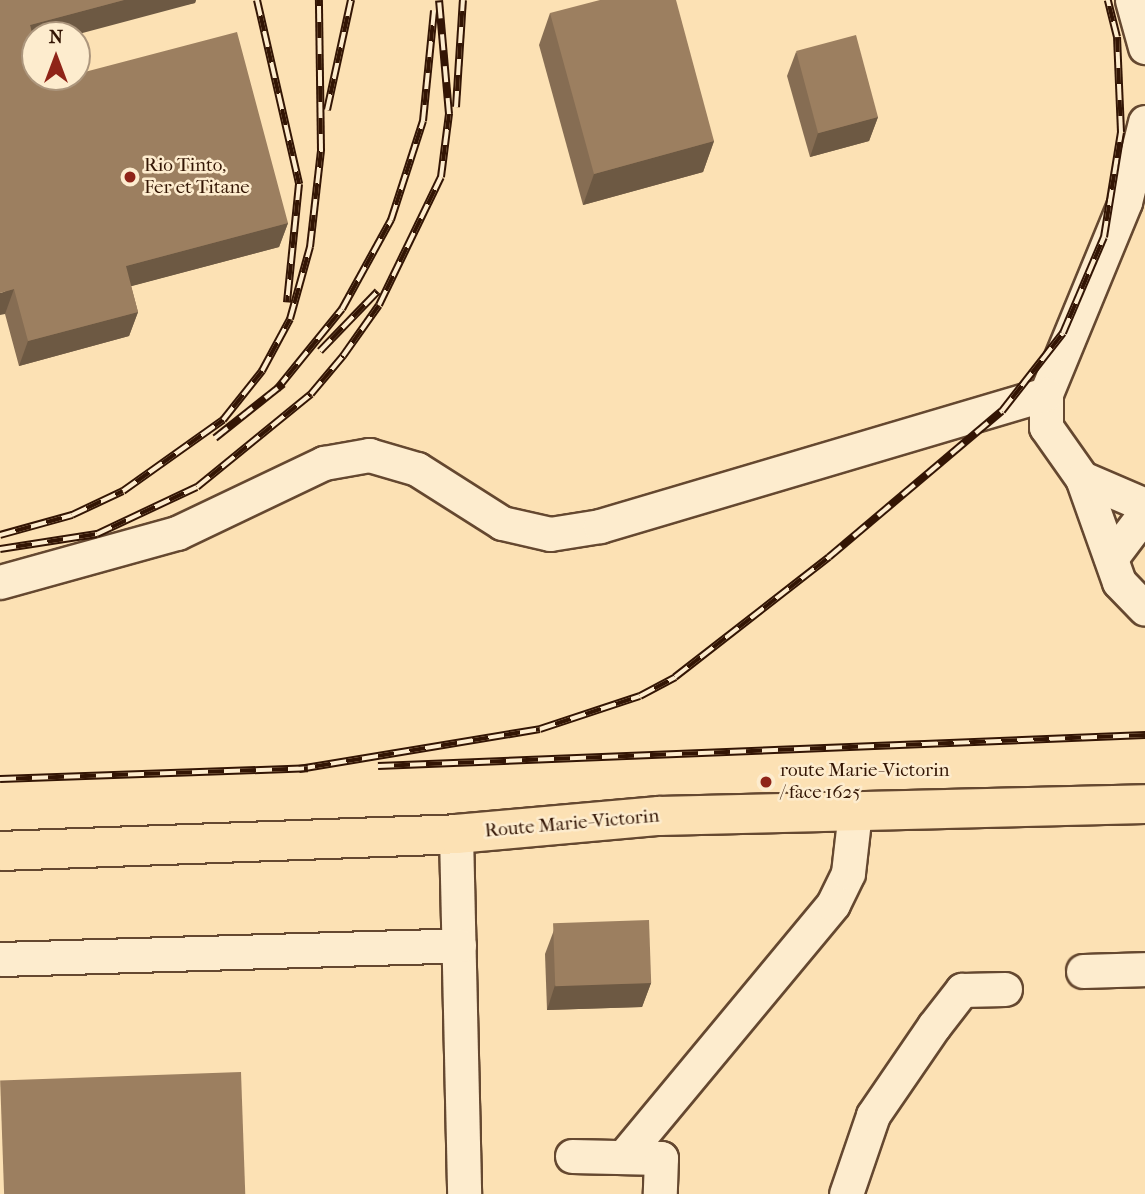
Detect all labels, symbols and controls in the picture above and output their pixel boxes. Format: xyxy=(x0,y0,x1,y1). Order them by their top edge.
north arrow xyxy=(21,21,91,91)
text: N xyxy=(49,26,63,48)
place label: Rio Tinto, Fer et Titane xyxy=(144,155,250,199)
marker: Rio Tinto, Fer et Titane xyxy=(122,169,138,185)
place label: route Marie-Victorin / face 1625 xyxy=(780,760,950,804)
marker: route Marie-Victorin / face 1625 xyxy=(758,774,774,790)
street label: Route Marie-Victorin xyxy=(484,805,660,843)

